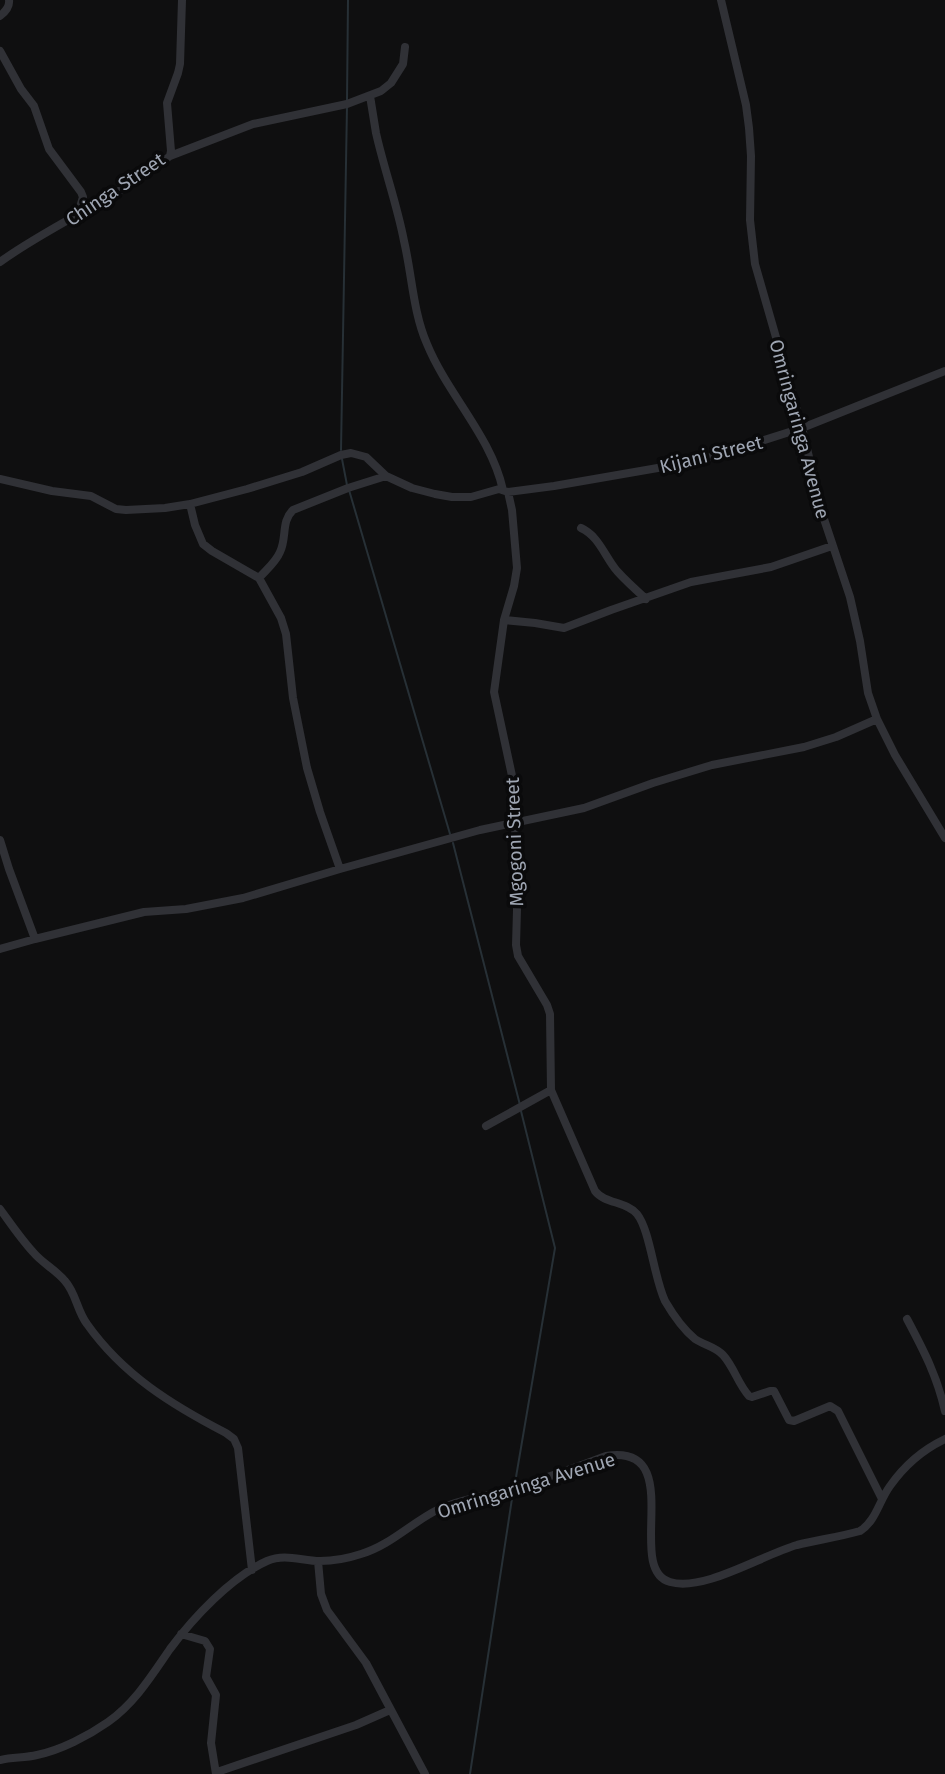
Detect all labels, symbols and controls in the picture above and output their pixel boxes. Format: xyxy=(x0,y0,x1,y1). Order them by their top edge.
street label: Chinga Street xyxy=(61,148,169,231)
street label: Omringaringa Avenue xyxy=(764,337,835,521)
street label: Kijani Street xyxy=(657,431,765,478)
street label: Mgogoni Street xyxy=(501,777,528,907)
street label: Omringaringa Avenue xyxy=(434,1447,618,1524)

